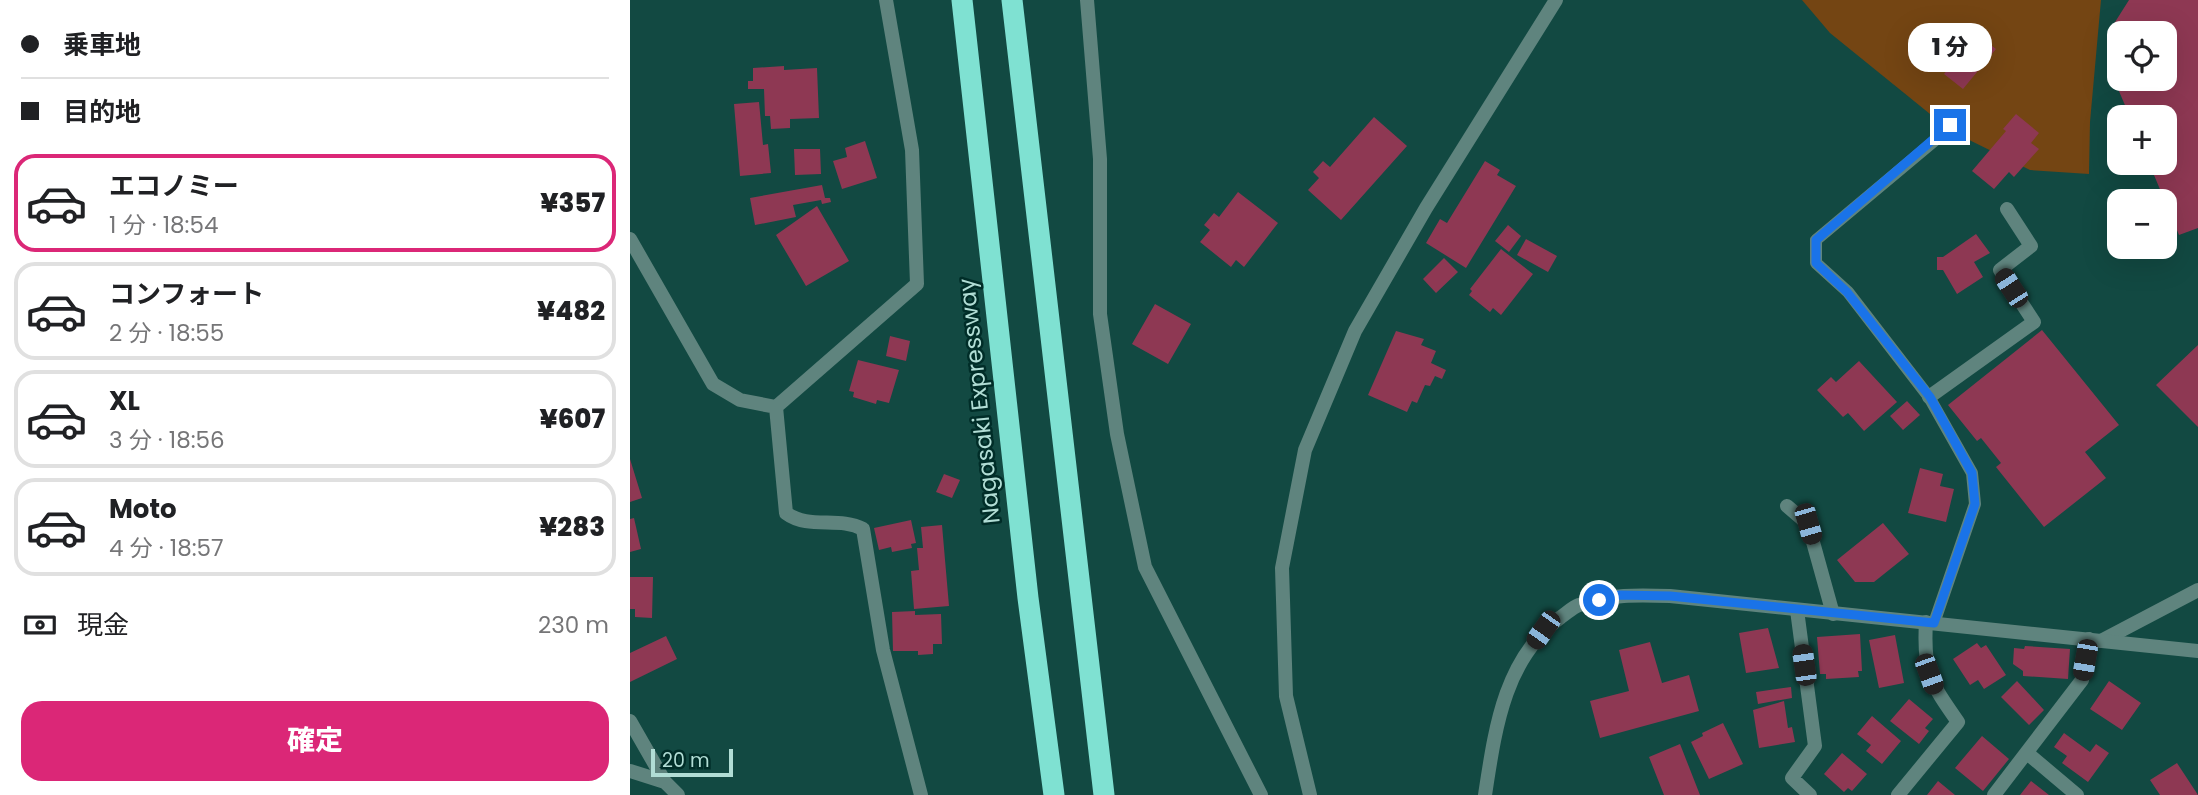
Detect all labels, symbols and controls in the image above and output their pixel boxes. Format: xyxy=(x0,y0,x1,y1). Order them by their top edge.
map controls xyxy=(2107,21,2177,259)
button: locate xyxy=(2107,21,2177,91)
callout: 1 分 xyxy=(1908,24,1992,72)
text: 乗車地 xyxy=(63,27,141,63)
text: 1 分 xyxy=(1932,31,1968,63)
text: 目的地 xyxy=(63,94,141,130)
button: + xyxy=(2107,105,2177,175)
route end xyxy=(1934,109,1966,141)
text: エコノミー xyxy=(109,168,239,204)
icon: car xyxy=(25,172,88,235)
text: ¥357 xyxy=(540,185,605,221)
button: − xyxy=(2107,189,2177,259)
text: 1 分 · 18:54 xyxy=(109,209,218,241)
car xyxy=(1991,265,2032,311)
text: コンフォート xyxy=(109,276,264,312)
street label: Nagasaki Expressway xyxy=(950,277,1008,525)
icon: car xyxy=(25,280,88,343)
text: ¥482 xyxy=(537,293,605,329)
text: 2 分 · 18:55 xyxy=(109,317,224,349)
text: XL xyxy=(109,383,140,419)
icon: car xyxy=(25,388,88,451)
text: ¥607 xyxy=(540,401,605,437)
text: 3 分 · 18:56 xyxy=(109,424,225,456)
text: Moto xyxy=(109,491,177,527)
icon: car xyxy=(25,496,88,559)
car xyxy=(1793,501,1824,547)
text: ¥283 xyxy=(539,509,605,545)
text: 4 分 · 18:57 xyxy=(109,532,224,564)
route start xyxy=(1583,584,1615,616)
icon: cash xyxy=(21,606,59,644)
text: 現金 xyxy=(77,607,129,643)
car xyxy=(1523,607,1564,653)
text: 230 m xyxy=(538,609,609,641)
car xyxy=(2072,637,2099,683)
car xyxy=(1791,643,1818,687)
car xyxy=(1912,651,1947,697)
button: 確定 xyxy=(21,701,609,781)
scale bar xyxy=(651,746,733,778)
text: 20 m xyxy=(662,747,710,774)

